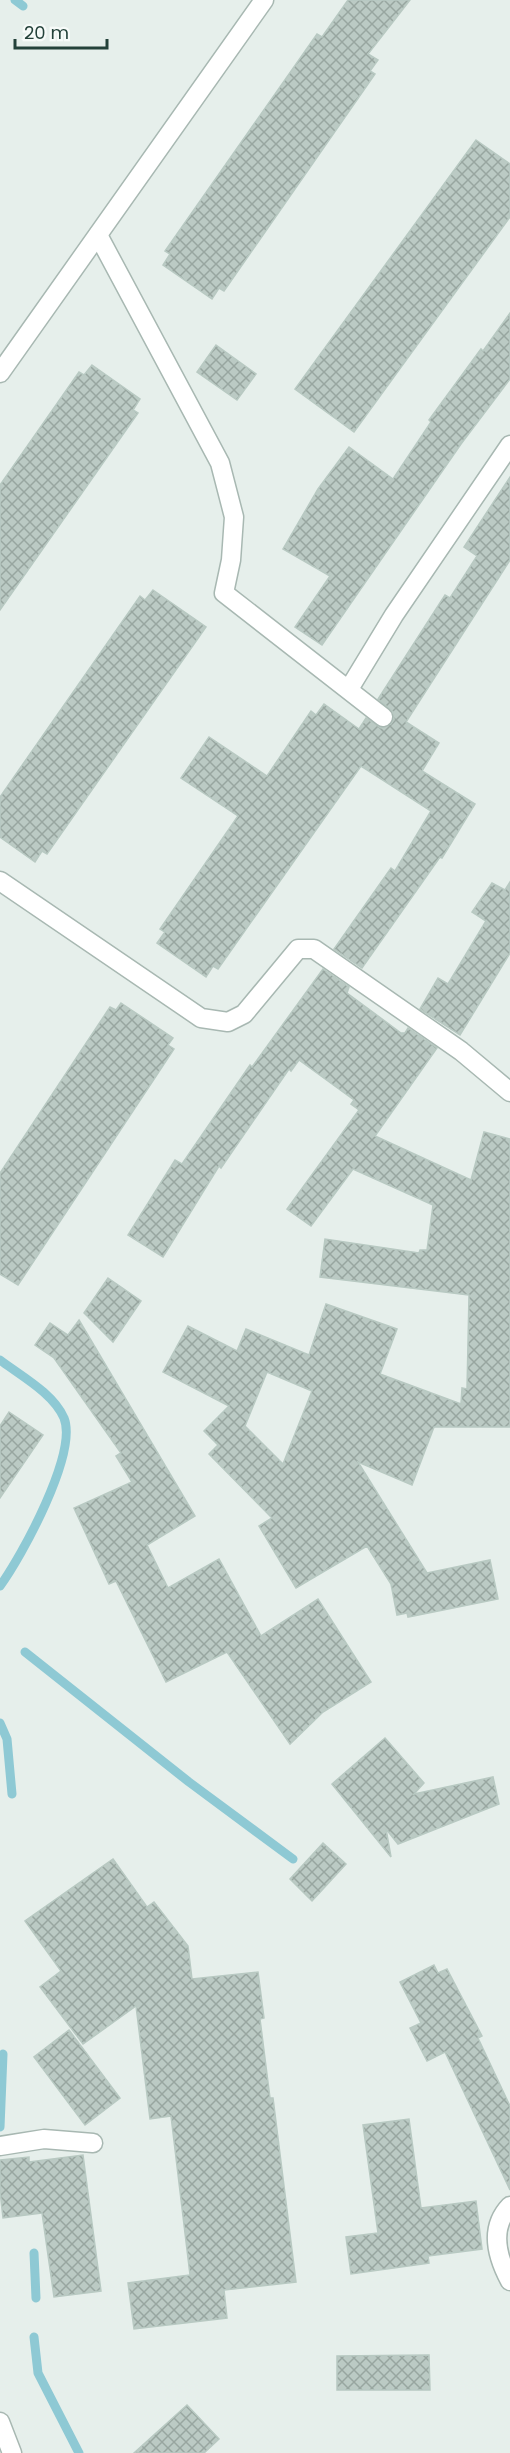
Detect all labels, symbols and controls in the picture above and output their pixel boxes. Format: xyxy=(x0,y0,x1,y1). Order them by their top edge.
scale bar xyxy=(15,12,106,50)
text: 20 m xyxy=(24,20,69,45)

